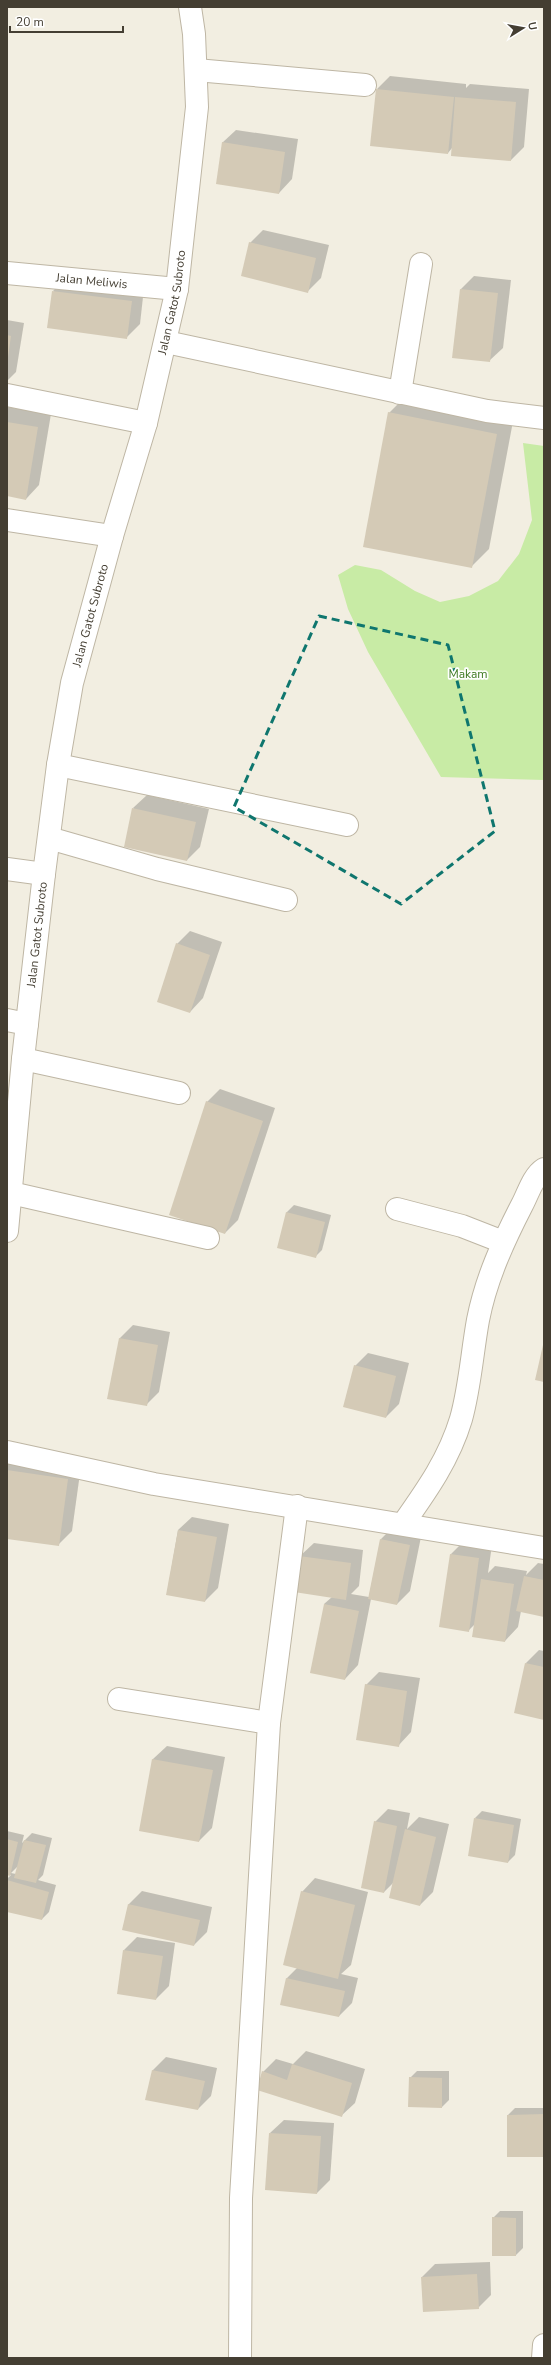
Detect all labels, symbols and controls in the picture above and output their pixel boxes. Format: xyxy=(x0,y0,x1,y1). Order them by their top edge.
scale bar xyxy=(10,8,123,34)
north arrow xyxy=(503,8,543,48)
text: 20 m xyxy=(16,14,44,30)
text: U xyxy=(524,21,540,32)
street label: Jalan Gatot Subroto xyxy=(154,249,189,357)
street label: Jalan Meliwis xyxy=(54,270,128,292)
street label: Jalan Gatot Subroto xyxy=(68,562,112,670)
park label: Makam xyxy=(448,666,488,682)
street label: Jalan Gatot Subroto xyxy=(23,881,51,989)

